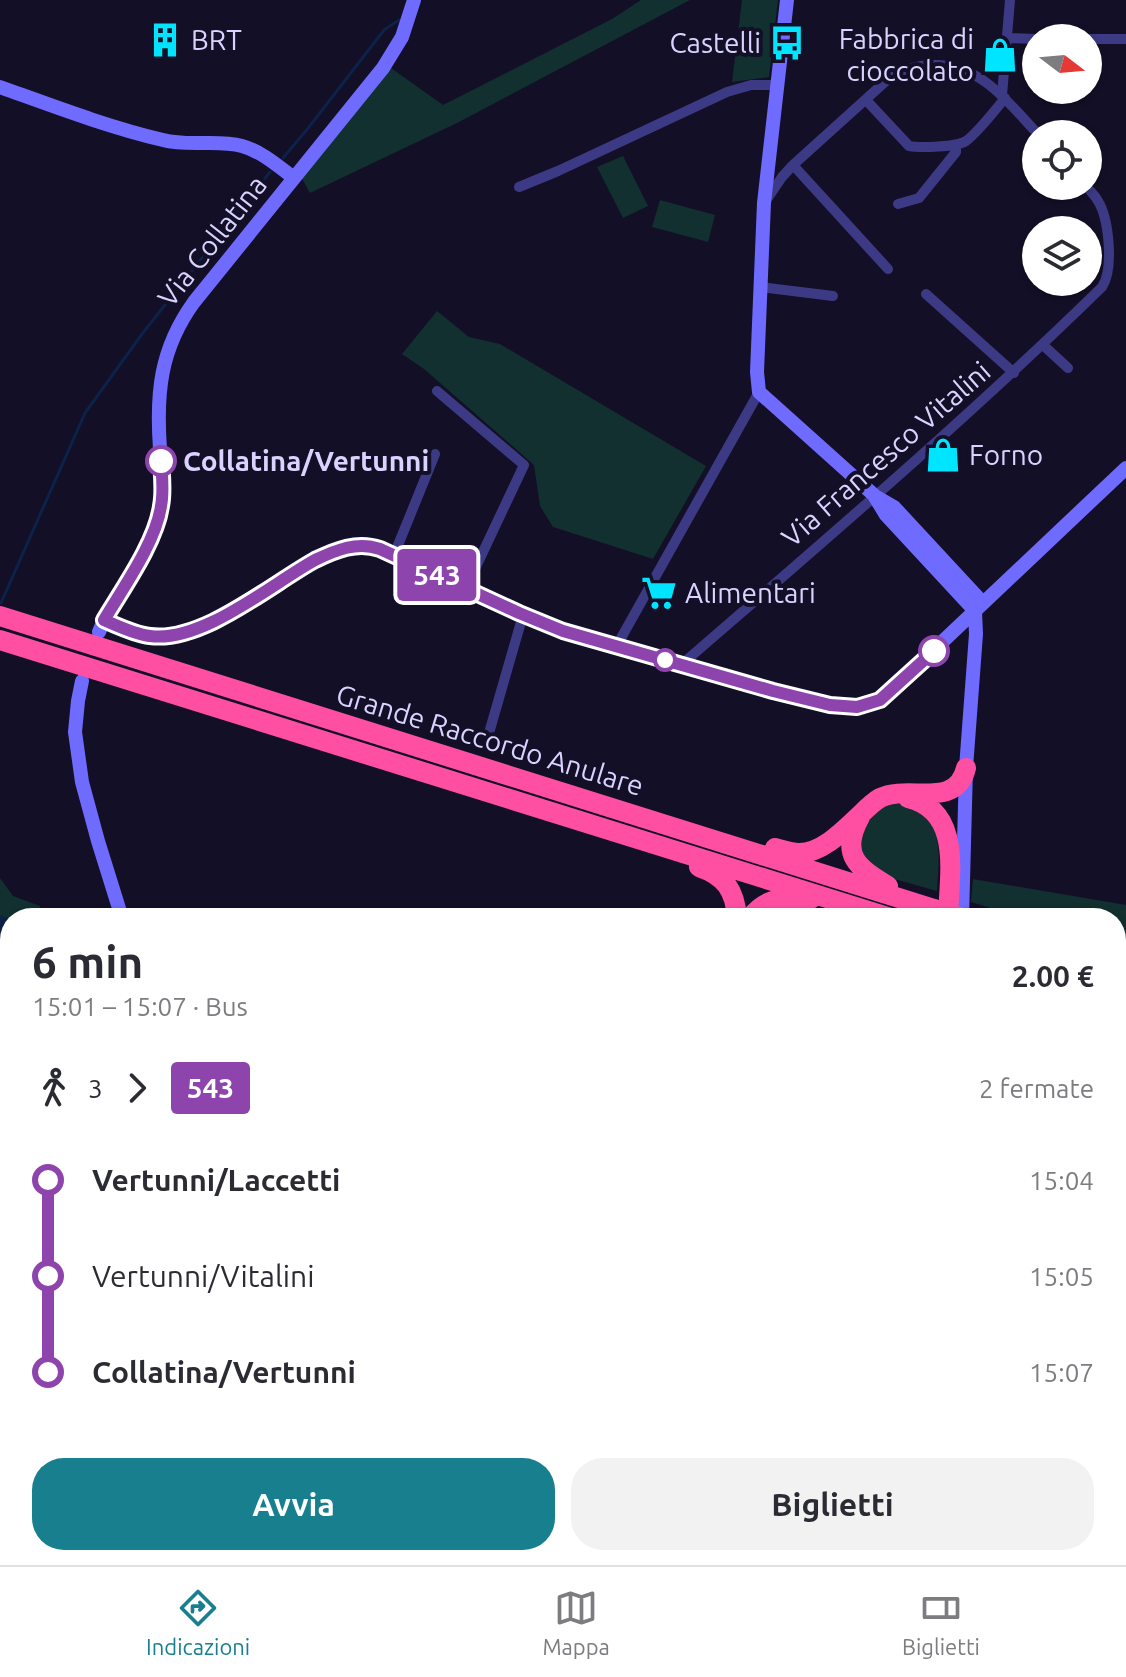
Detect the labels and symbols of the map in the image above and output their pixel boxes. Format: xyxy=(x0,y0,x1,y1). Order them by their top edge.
building icon: BRT xyxy=(146,21,184,59)
place label: Fabbrica di cioccolato xyxy=(839,23,974,86)
place label: BRT xyxy=(191,24,242,55)
bus stop icon: Castelli xyxy=(768,24,806,62)
north arrow xyxy=(1022,24,1102,104)
place label: Castelli xyxy=(669,27,761,58)
shop icon: Fabbrica di cioccolato xyxy=(981,36,1019,74)
street label: Via Collatina xyxy=(151,169,272,312)
street label: Via Francesco Vitalini xyxy=(775,355,996,552)
shop icon: Forno xyxy=(924,436,962,474)
place label: Forno xyxy=(969,439,1043,470)
place label: Collatina/Vertunni xyxy=(183,445,429,476)
marker: Collatina/Vertunni xyxy=(146,446,176,476)
line badge: 543 xyxy=(391,549,483,601)
supermarket icon: Alimentari xyxy=(640,574,678,612)
place label: Alimentari xyxy=(685,577,816,608)
unlabelled marker xyxy=(919,636,949,666)
unlabelled marker xyxy=(654,649,676,671)
street label: Grande Raccordo Anulare xyxy=(333,678,647,801)

